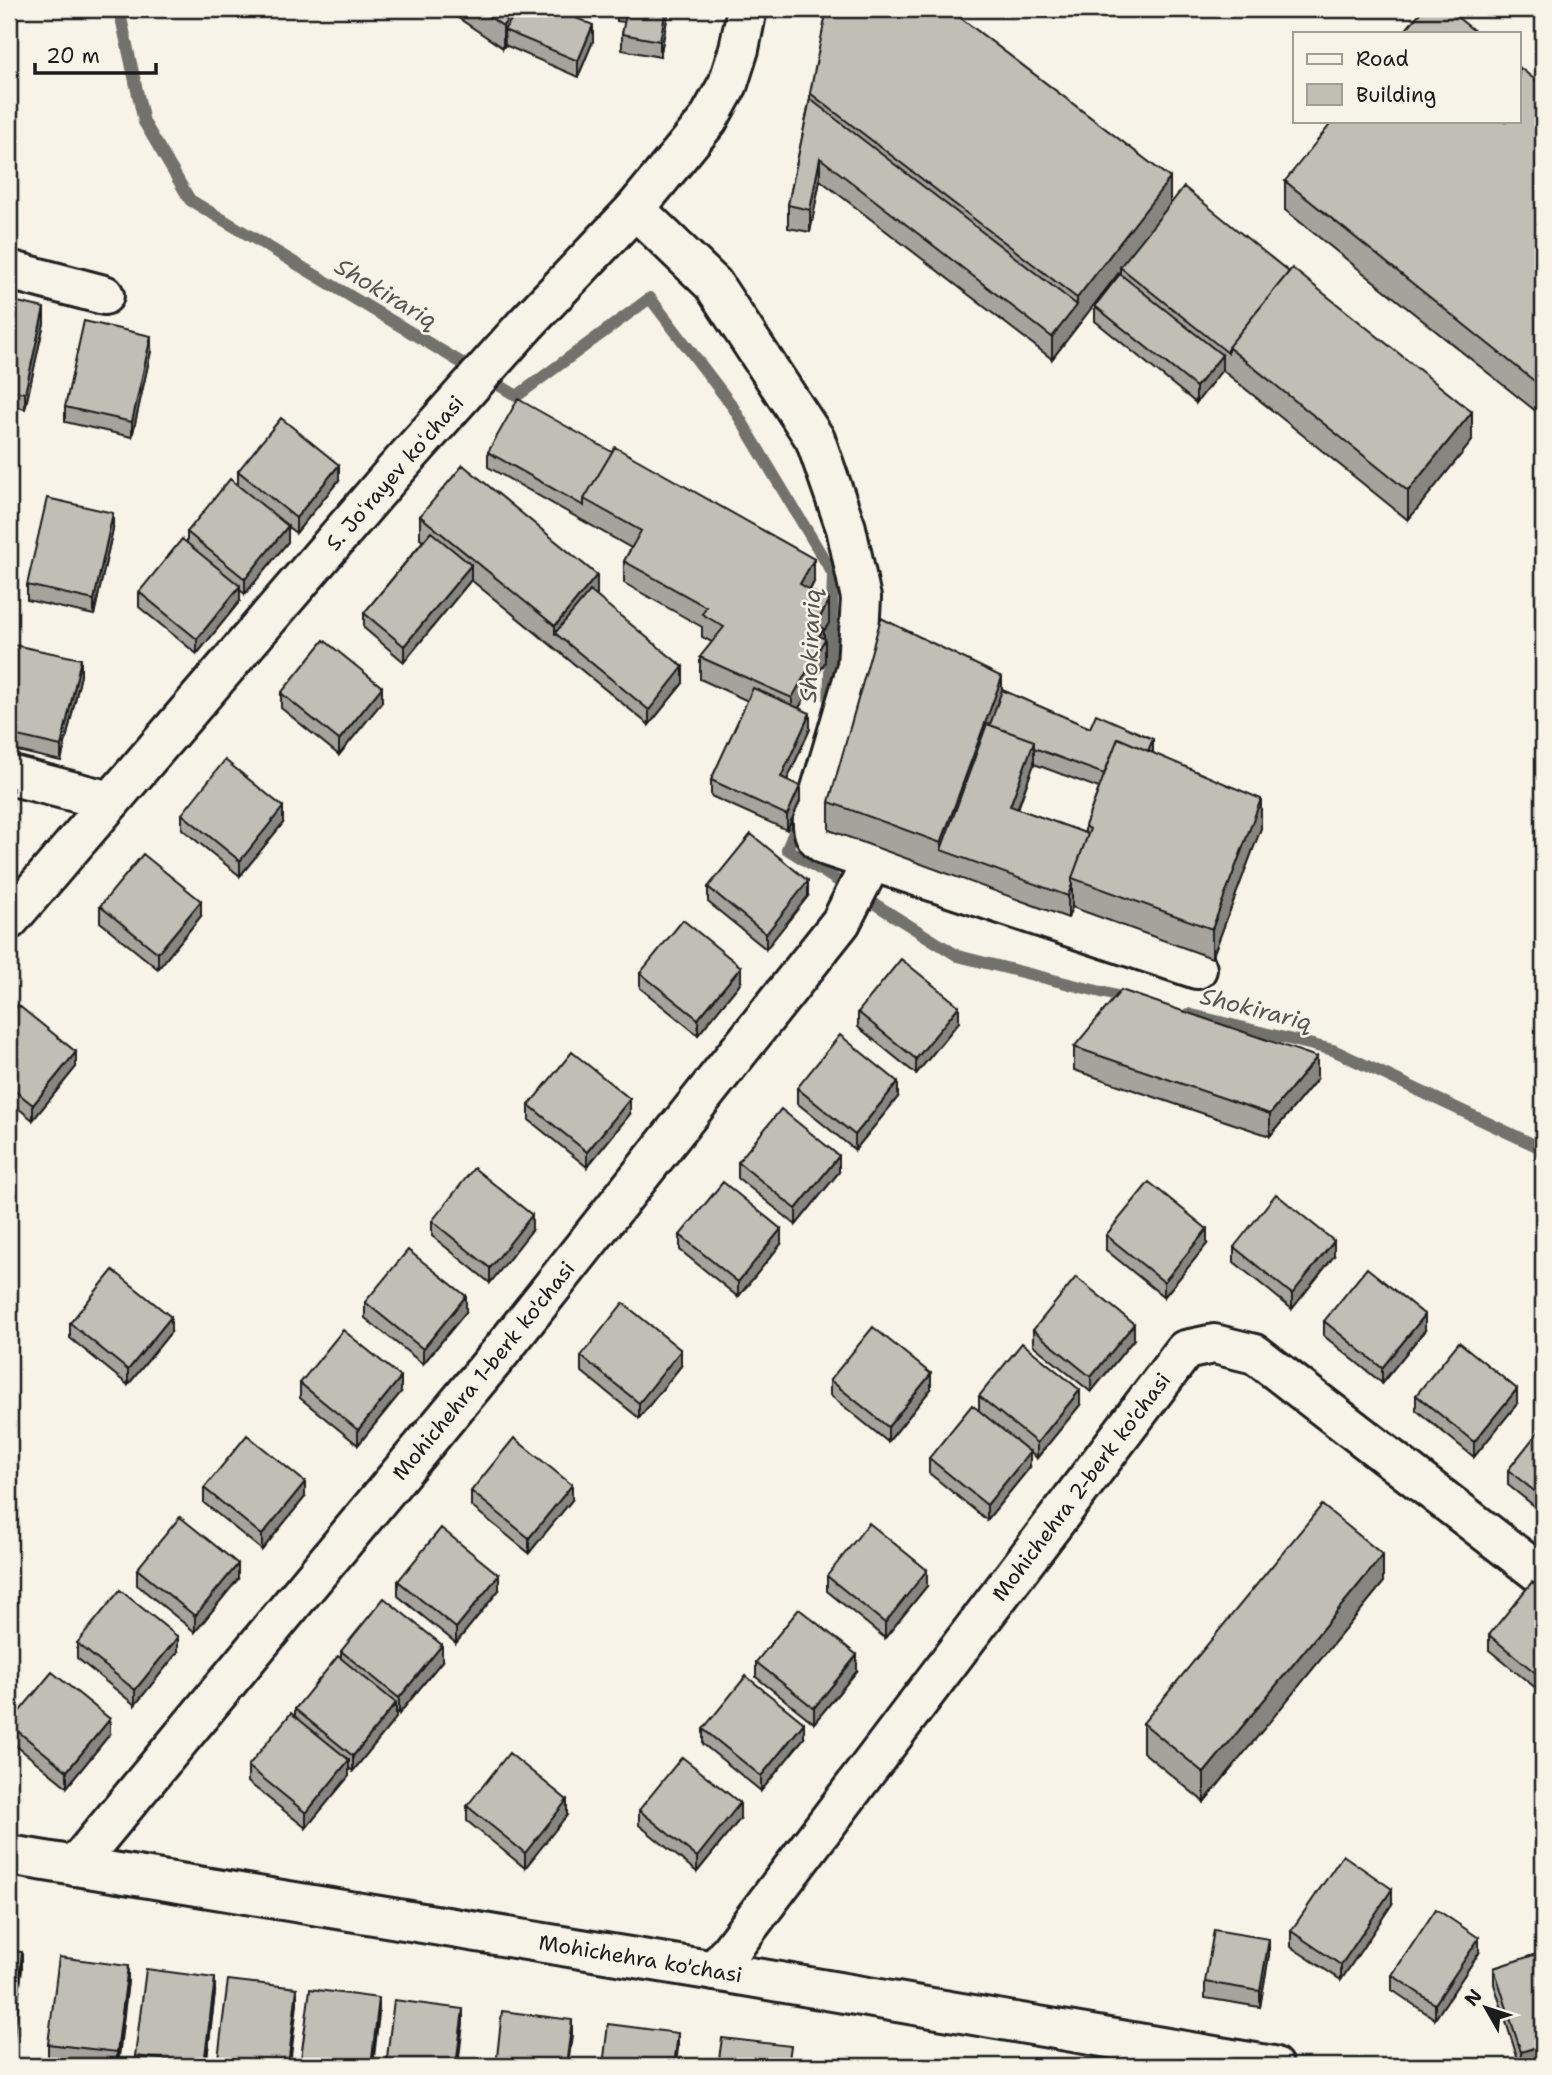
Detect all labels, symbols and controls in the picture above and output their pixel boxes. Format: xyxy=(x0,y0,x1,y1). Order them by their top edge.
scale bar xyxy=(35,32,156,76)
legend xyxy=(1293,32,1520,122)
text: 20 m xyxy=(46,42,100,70)
text: Road xyxy=(1356,45,1409,73)
text: Building xyxy=(1356,81,1436,109)
water label: Shokirariq xyxy=(330,251,443,335)
street label: S. Joʻrayev koʻchasi xyxy=(320,389,470,557)
water label: Shokirariq xyxy=(793,588,827,703)
water label: Shokirariq xyxy=(1197,981,1315,1037)
street label: Mohichehra 1-berk ko'chasi xyxy=(386,1255,581,1486)
street label: Mohichehra 2-berk ko'chasi xyxy=(986,1367,1177,1607)
street label: Mohichehra ko'chasi xyxy=(537,1928,744,1989)
north arrow xyxy=(1450,1974,1520,2044)
text: N xyxy=(1459,1984,1488,2011)

